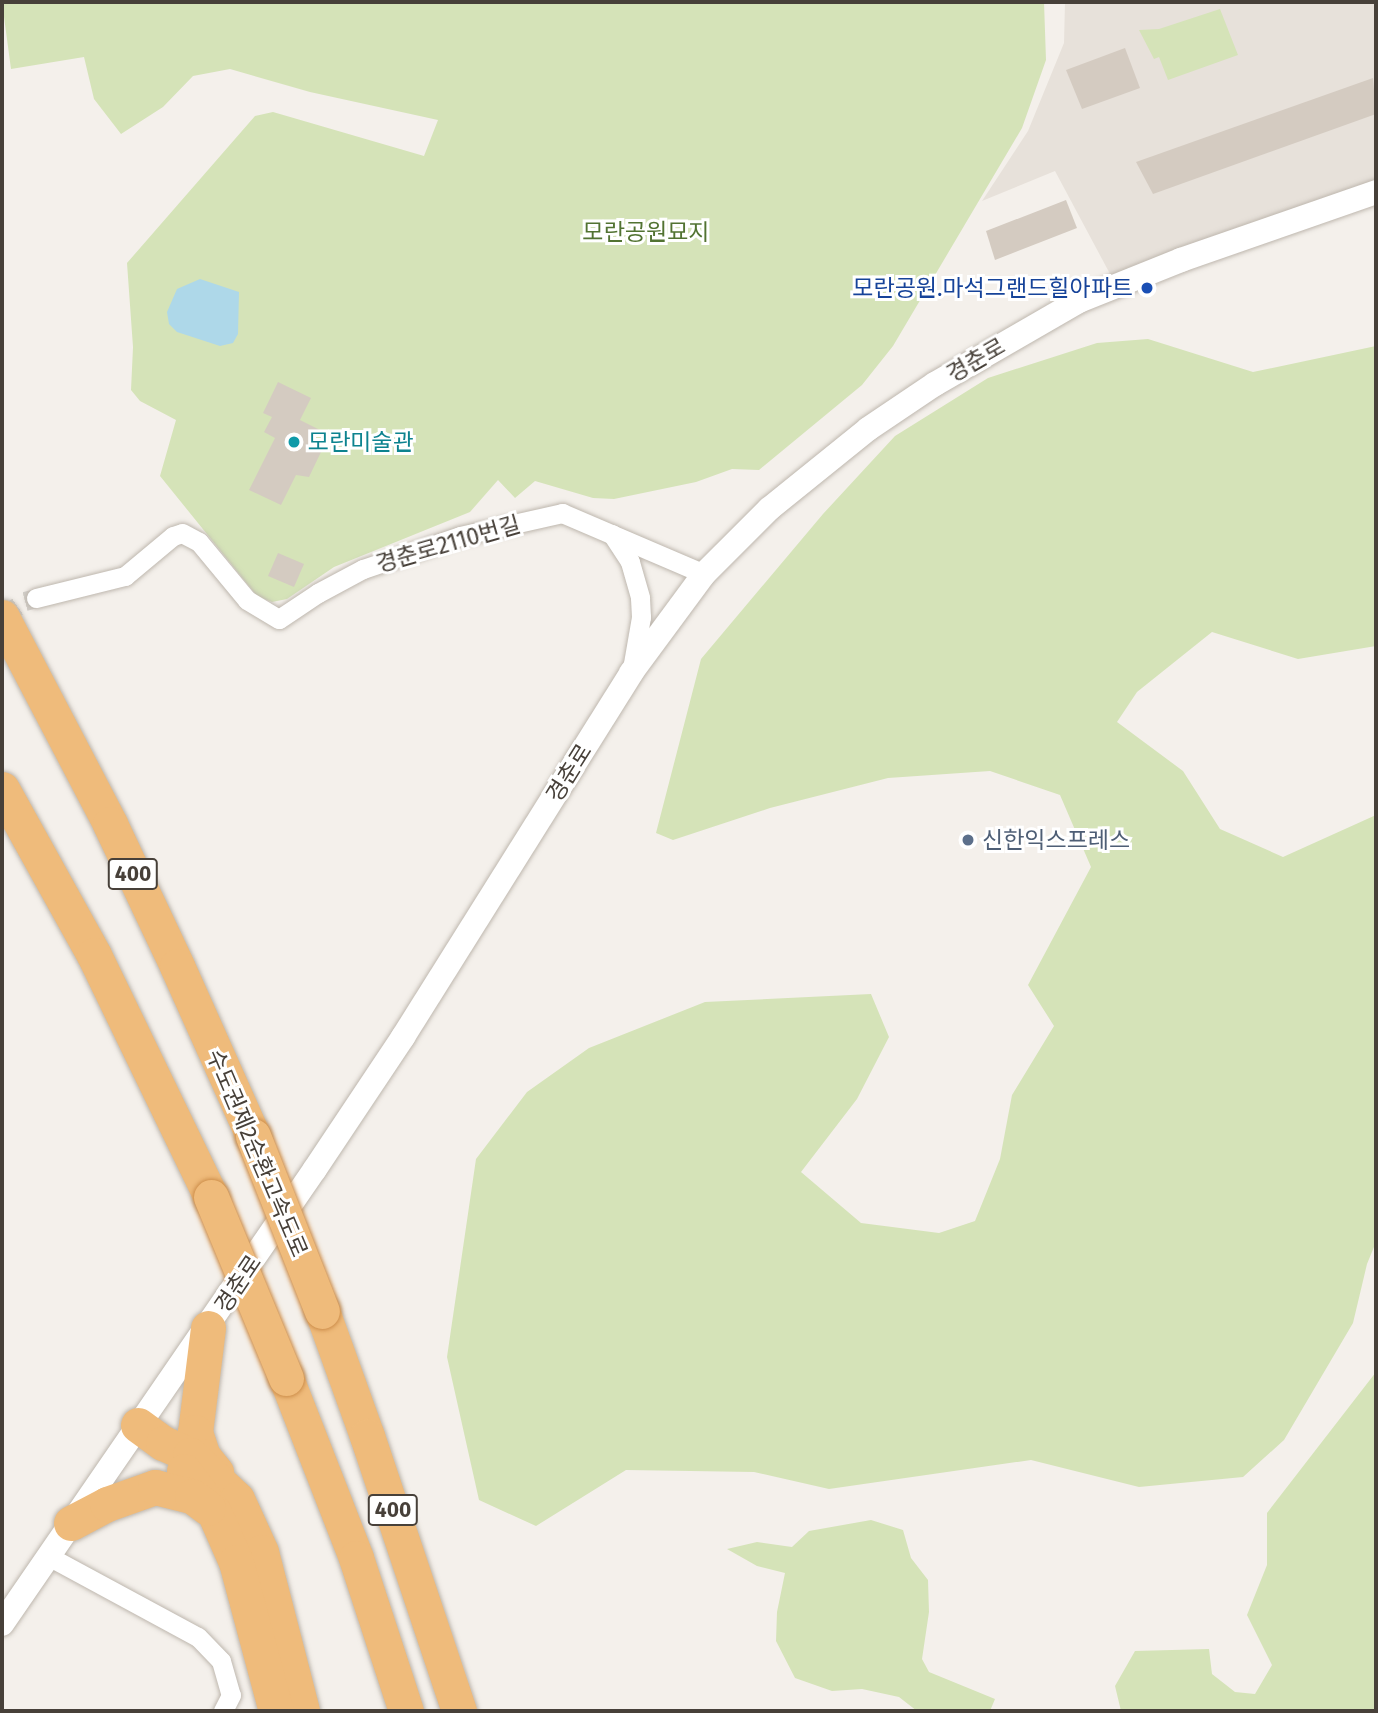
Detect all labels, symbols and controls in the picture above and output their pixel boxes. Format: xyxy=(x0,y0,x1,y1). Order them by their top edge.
park label: 모란공원묘지 xyxy=(583,218,709,246)
place label: 모란공원.마석그랜드힐아파트 xyxy=(852,274,1133,302)
marker: 모란공원.마석그랜드힐아파트 xyxy=(1139,280,1155,296)
street label: 경춘로 xyxy=(942,332,1010,388)
place label: 모란미술관 xyxy=(308,428,414,456)
marker: 모란미술관 xyxy=(286,434,302,450)
street label: 경춘로2110번길 xyxy=(373,510,523,578)
street label: 경춘로 xyxy=(540,739,598,807)
place label: 신한익스프레스 xyxy=(982,826,1130,854)
marker: 신한익스프레스 xyxy=(960,832,976,848)
road number: 400 xyxy=(107,856,159,892)
street label: 수도권제2순환고속도로 xyxy=(201,1045,313,1261)
street label: 경춘로 xyxy=(209,1250,267,1318)
road number: 400 xyxy=(367,1492,419,1528)

